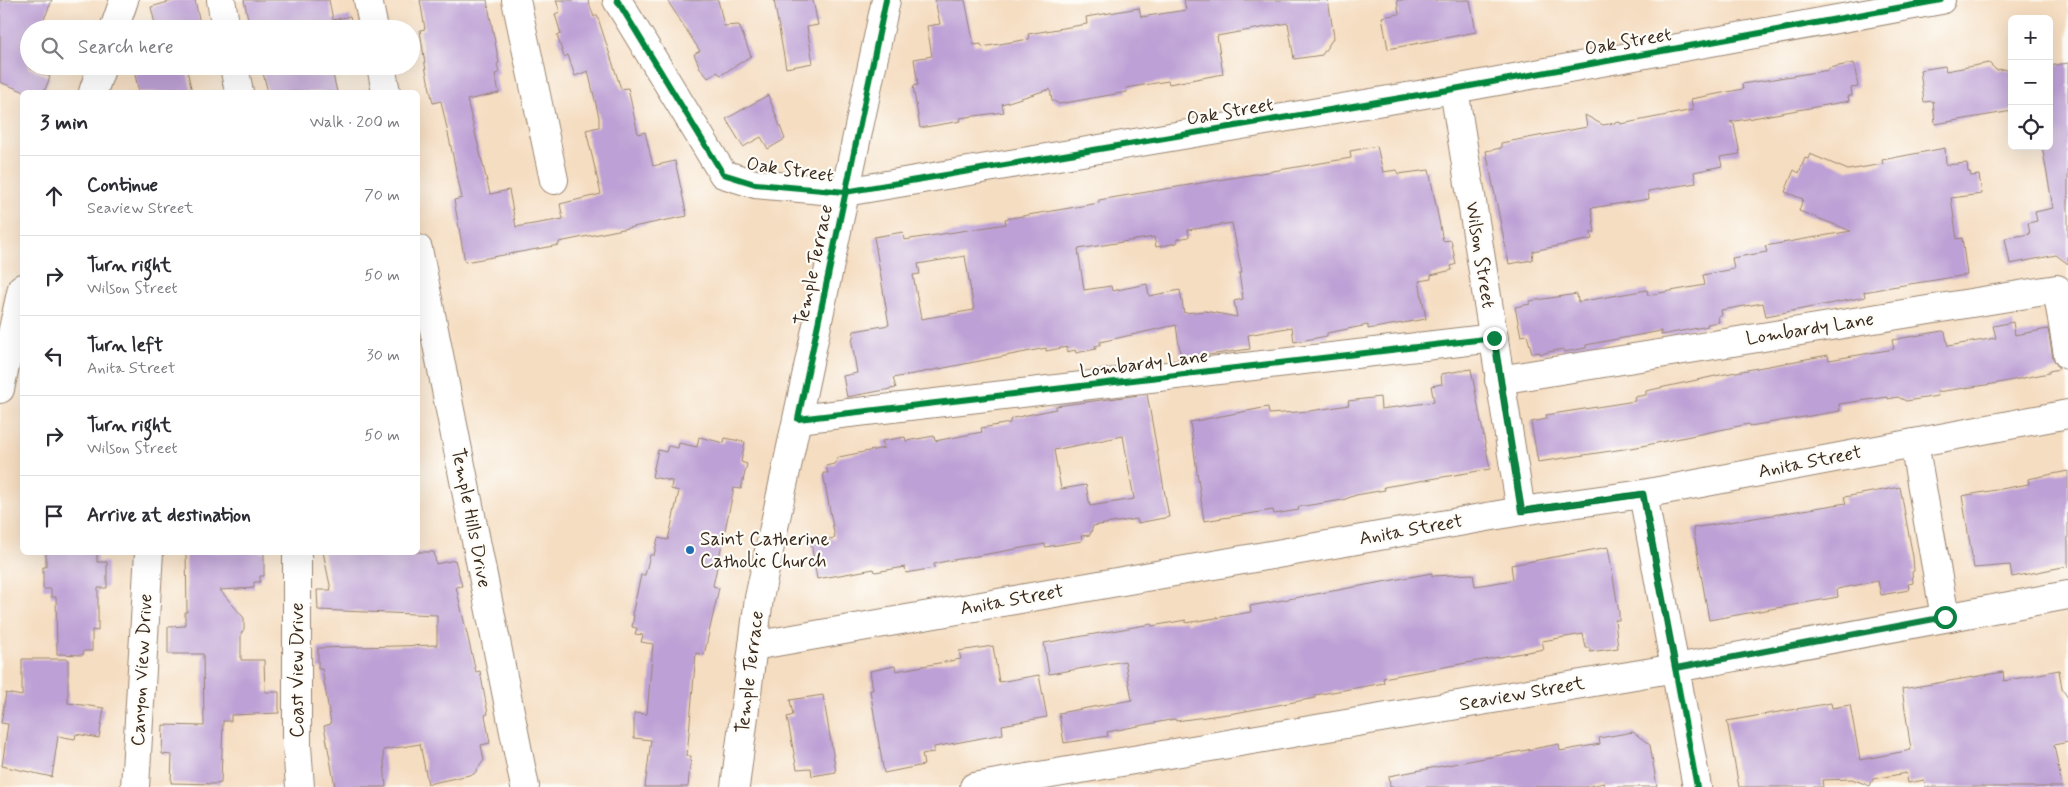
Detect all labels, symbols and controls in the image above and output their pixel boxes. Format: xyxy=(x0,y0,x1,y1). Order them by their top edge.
map controls xyxy=(2008,15,2053,150)
button: + xyxy=(2008,15,2053,60)
search box xyxy=(20,20,420,75)
street label: Oak Street xyxy=(1583,22,1673,62)
icon: search xyxy=(38,34,66,62)
text: Search here xyxy=(78,35,174,60)
button: − xyxy=(2008,60,2053,105)
street label: Oak Street xyxy=(1185,92,1275,132)
button: locate xyxy=(2008,105,2053,150)
text: 3 min xyxy=(40,109,88,137)
text: Walk · 200 m xyxy=(309,112,400,133)
street label: Oak Street xyxy=(745,151,835,189)
text: Continue xyxy=(87,173,158,198)
icon: ahead xyxy=(40,182,68,210)
text: 70 m xyxy=(364,185,400,206)
text: Seaview Street xyxy=(87,198,194,219)
street label: Wilson Street xyxy=(1459,200,1501,310)
street label: Temple Terrace xyxy=(789,202,839,328)
text: Turn right xyxy=(87,253,171,278)
icon: right xyxy=(40,262,68,290)
text: 50 m xyxy=(364,265,400,286)
text: Wilson Street xyxy=(87,278,178,299)
street label: Lombardy Lane xyxy=(1744,307,1876,351)
route end xyxy=(1483,327,1506,350)
text: Turn left xyxy=(87,333,163,358)
icon: left xyxy=(40,342,68,370)
street label: Lombardy Lane xyxy=(1078,344,1210,384)
text: 30 m xyxy=(367,345,400,366)
text: Anita Street xyxy=(87,358,175,379)
text: Turn right xyxy=(87,413,171,438)
icon: right xyxy=(40,422,68,450)
text: 50 m xyxy=(364,425,400,446)
text: Wilson Street xyxy=(87,438,178,459)
street label: Anita Street xyxy=(1756,440,1864,484)
street label: Temple Hills Drive xyxy=(445,446,497,590)
icon: arrive xyxy=(40,502,68,530)
text: Arrive at destination xyxy=(87,503,251,528)
street label: Anita Street xyxy=(1357,509,1465,551)
place label: Saint Catherine Catholic Church xyxy=(700,527,829,574)
marker: Saint Catherine Catholic Church xyxy=(684,544,696,556)
street label: Anita Street xyxy=(958,579,1066,621)
street label: Canyon View Drive xyxy=(126,593,158,747)
street label: Coast View Drive xyxy=(285,602,310,738)
route start xyxy=(1934,606,1957,629)
street label: Temple Terrace xyxy=(730,609,770,735)
street label: Seaview Street xyxy=(1457,671,1587,717)

